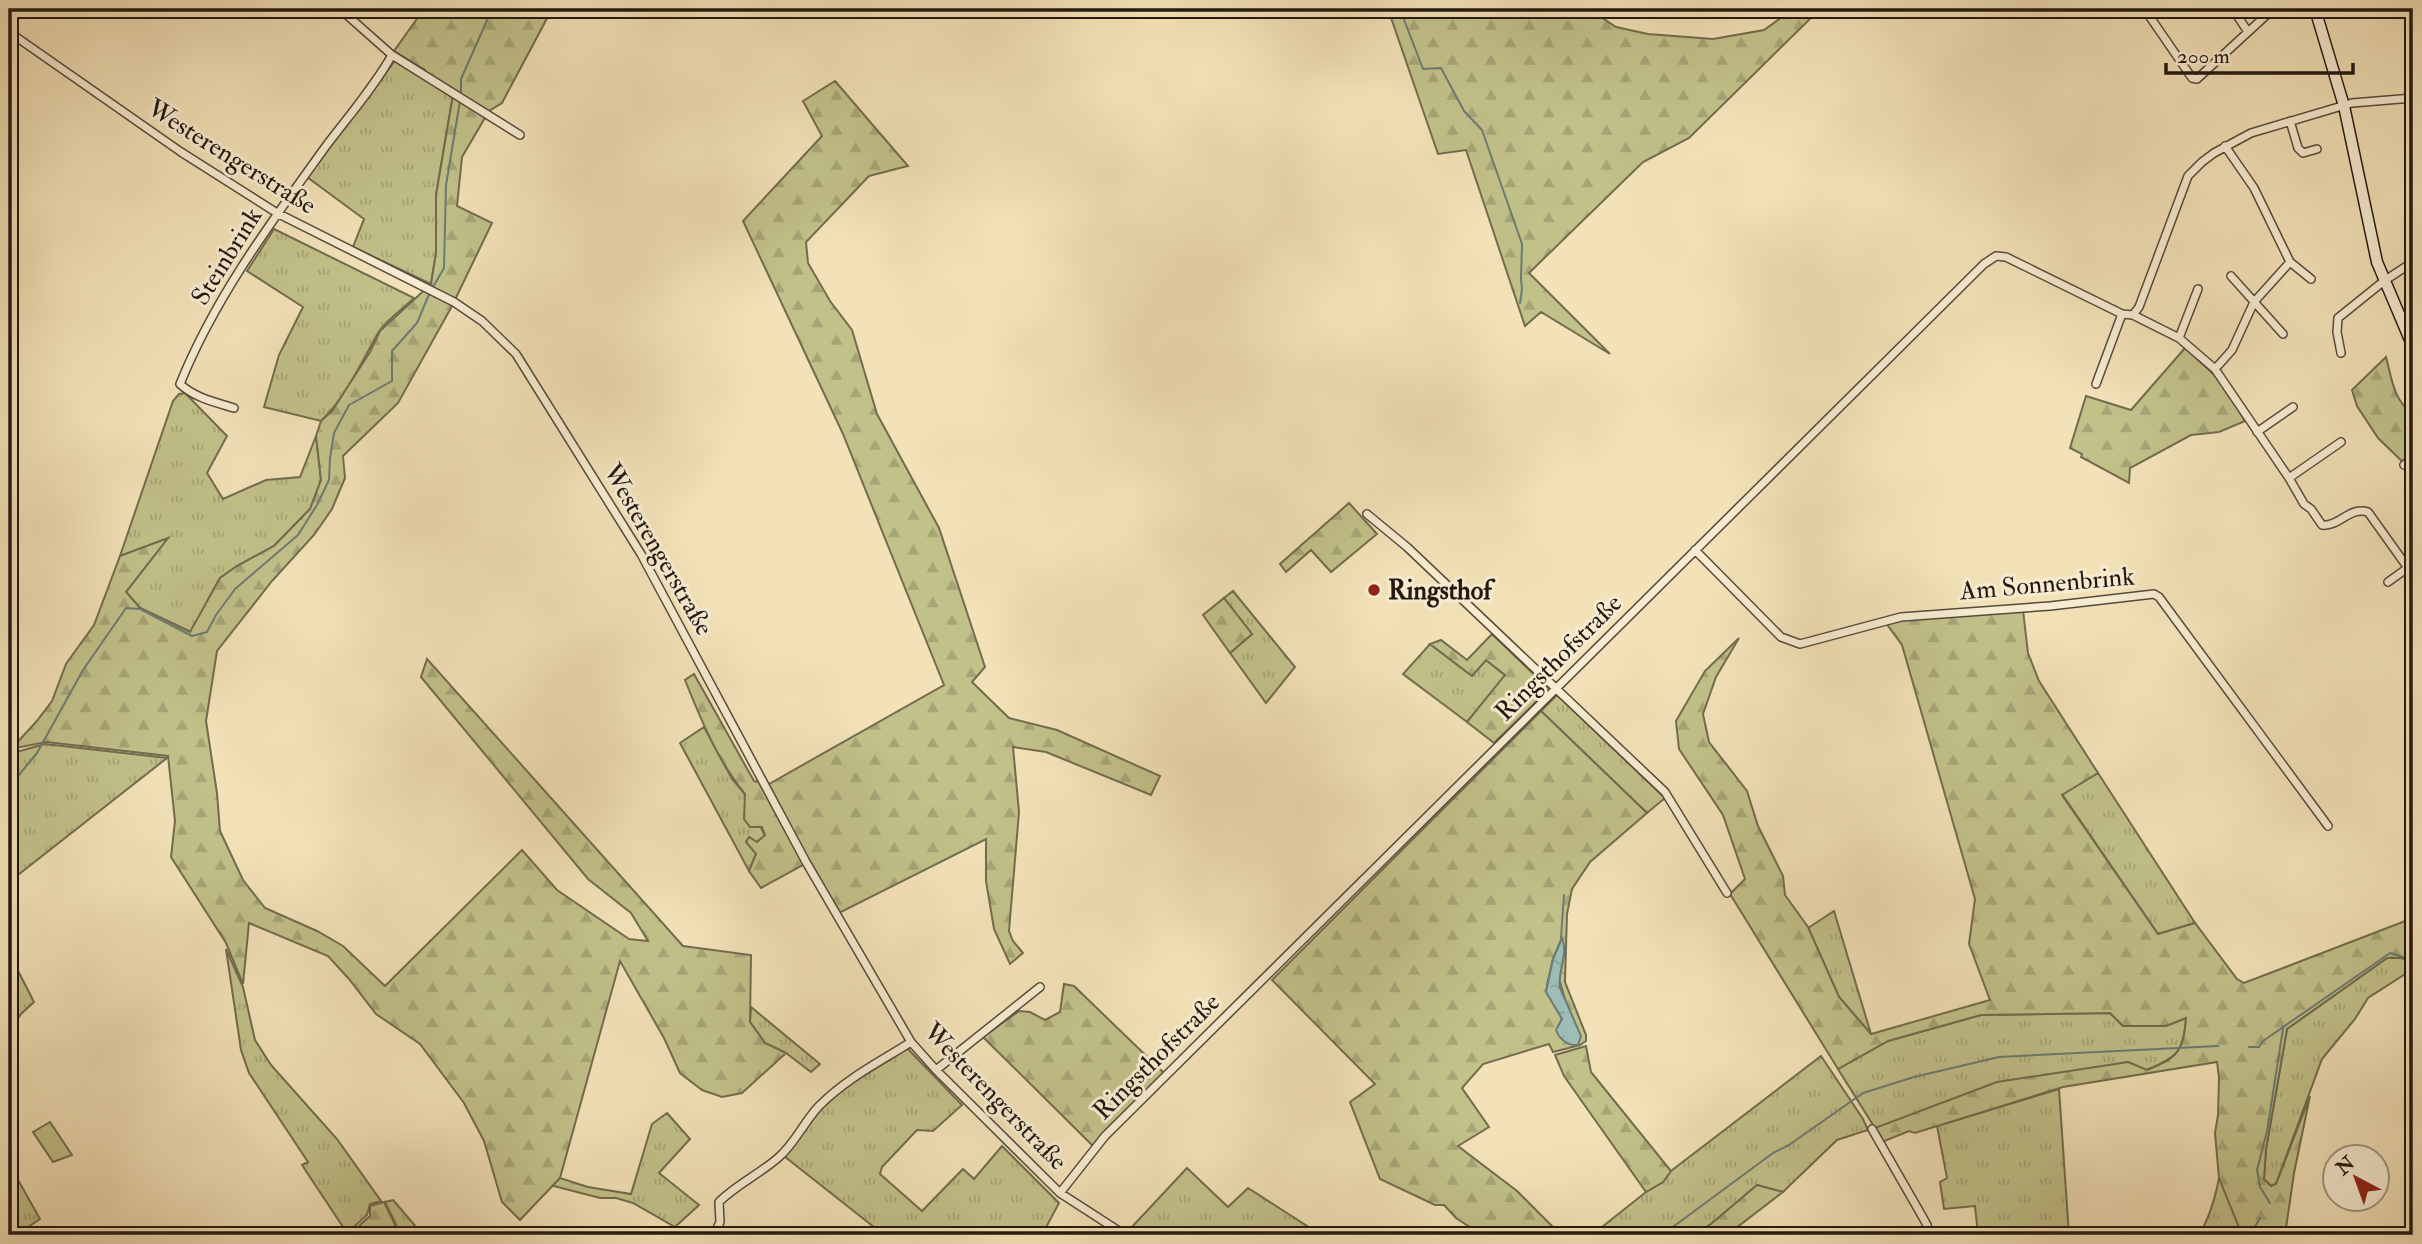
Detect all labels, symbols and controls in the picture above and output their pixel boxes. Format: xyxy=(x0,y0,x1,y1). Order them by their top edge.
scale bar xyxy=(2166,32,2354,76)
text: 200 m xyxy=(2177,43,2230,70)
street label: Westerengerstraße xyxy=(140,92,322,222)
street label: Steinbrink xyxy=(184,201,270,311)
street label: Westerengerstraße xyxy=(596,457,720,641)
street label: Am Sonnenbrink xyxy=(1957,560,2136,608)
place label: Ringsthof xyxy=(1388,575,1496,608)
marker: Ringsthof xyxy=(1366,582,1382,598)
street label: Ringsthofstraße xyxy=(1489,588,1629,728)
street label: Ringsthofstraße xyxy=(1087,987,1227,1127)
street label: Westerengerstraße xyxy=(916,1015,1074,1177)
north arrow xyxy=(2320,1142,2390,1212)
text: N xyxy=(2330,1151,2361,1181)

